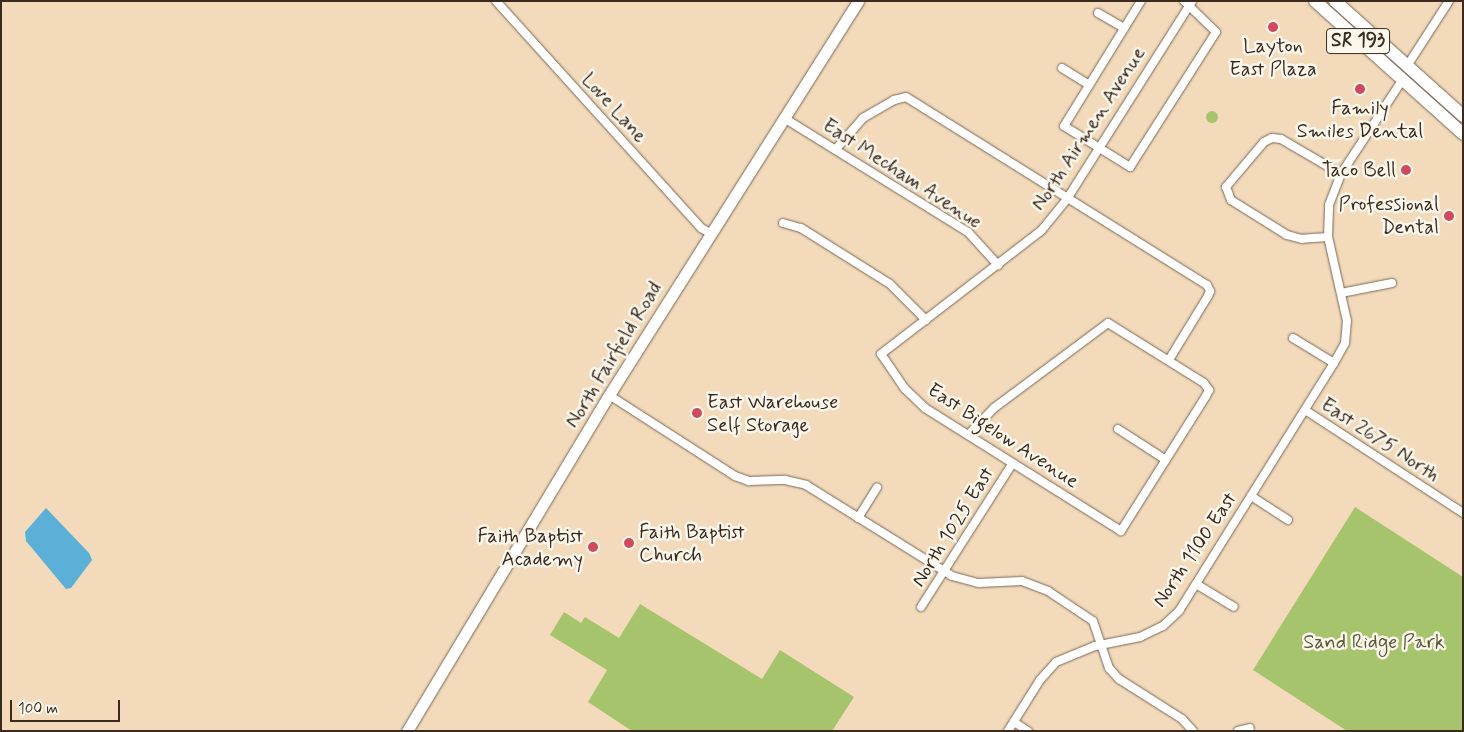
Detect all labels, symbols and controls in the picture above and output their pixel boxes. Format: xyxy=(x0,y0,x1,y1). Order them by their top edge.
marker: Layton East Plaza xyxy=(1267,21,1279,33)
road number: SR 193 xyxy=(1326,24,1390,58)
place label: Layton East Plaza xyxy=(1229,35,1317,82)
street label: North Airmen Avenue xyxy=(1027,43,1151,215)
street label: Love Lane xyxy=(576,68,652,148)
marker: Family Smiles Dental xyxy=(1354,83,1366,95)
place label: Family Smiles Dental xyxy=(1300,97,1420,144)
street label: East Mecham Avenue xyxy=(819,114,985,234)
place label: Taco Bell xyxy=(1323,158,1396,182)
marker: Taco Bell xyxy=(1400,164,1412,176)
place label: Professional Dental xyxy=(1339,193,1439,240)
marker: Professional Dental xyxy=(1443,210,1455,222)
street label: North Fairfield Road xyxy=(561,278,667,432)
street label: East Bigelow Avenue xyxy=(925,380,1081,492)
place label: East Warehouse Self Storage xyxy=(707,390,838,437)
street label: East 2675 North xyxy=(1316,393,1444,487)
marker: East Warehouse Self Storage xyxy=(691,407,703,419)
street label: North 1025 East xyxy=(907,463,999,591)
street label: North 1100 East xyxy=(1148,488,1242,612)
place label: Faith Baptist Church xyxy=(639,520,744,567)
place label: Faith Baptist Academy xyxy=(478,524,583,571)
marker: Faith Baptist Church xyxy=(623,537,635,549)
marker: Faith Baptist Academy xyxy=(587,541,599,553)
park label: Sand Ridge Park xyxy=(1304,630,1444,654)
scale bar xyxy=(12,690,122,722)
text: 100 m xyxy=(18,699,58,719)

